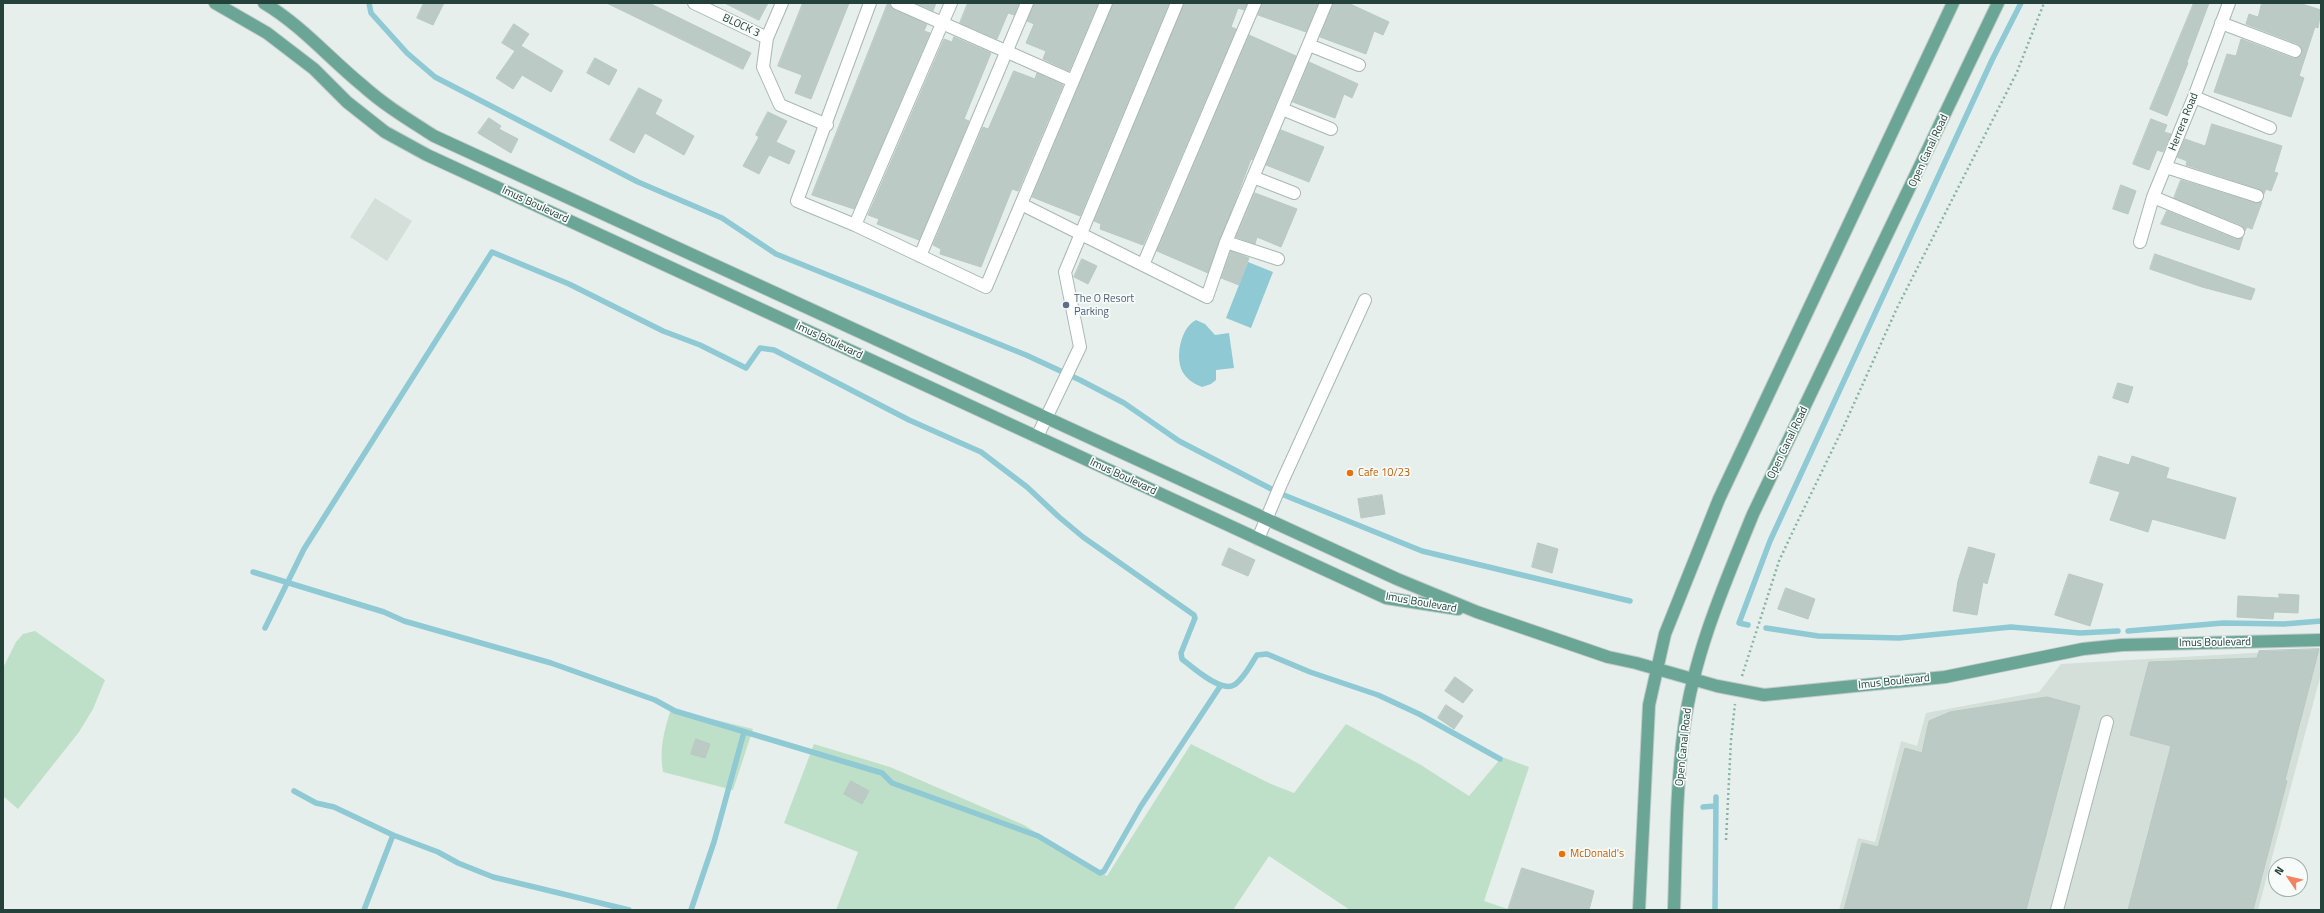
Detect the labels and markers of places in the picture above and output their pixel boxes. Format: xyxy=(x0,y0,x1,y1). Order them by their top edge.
place label: The O Resort Parking xyxy=(1074,292,1134,318)
marker: The O Resort Parking xyxy=(1061,300,1071,310)
place label: Cafe 10/23 xyxy=(1358,466,1410,480)
marker: Cafe 10/23 xyxy=(1345,468,1355,478)
place label: McDonald's xyxy=(1570,847,1624,861)
marker: McDonald's xyxy=(1557,849,1567,859)

